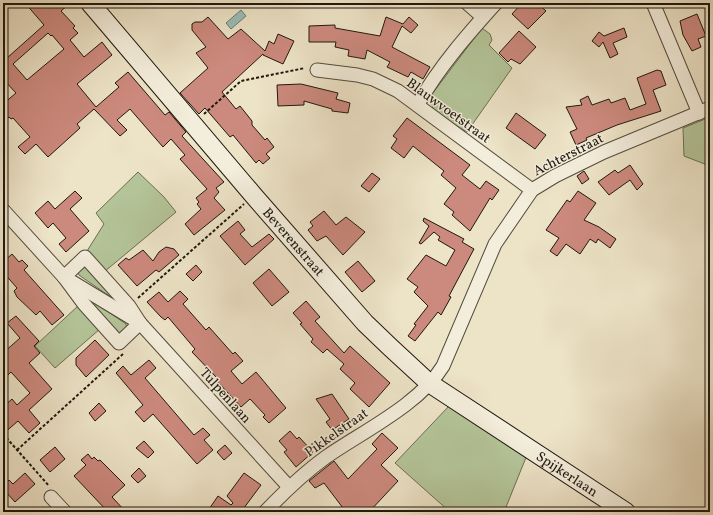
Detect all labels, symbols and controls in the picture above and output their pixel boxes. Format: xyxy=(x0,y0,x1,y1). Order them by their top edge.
street label: Blauwvoetstraat xyxy=(402,74,494,148)
street label: Achterstraat xyxy=(530,129,607,181)
street label: Beverenstraat xyxy=(258,204,328,281)
street label: Tulpenlaan xyxy=(195,364,255,428)
street label: Pikkelstraat xyxy=(301,404,373,462)
street label: Spijkerlaan xyxy=(532,448,601,502)

